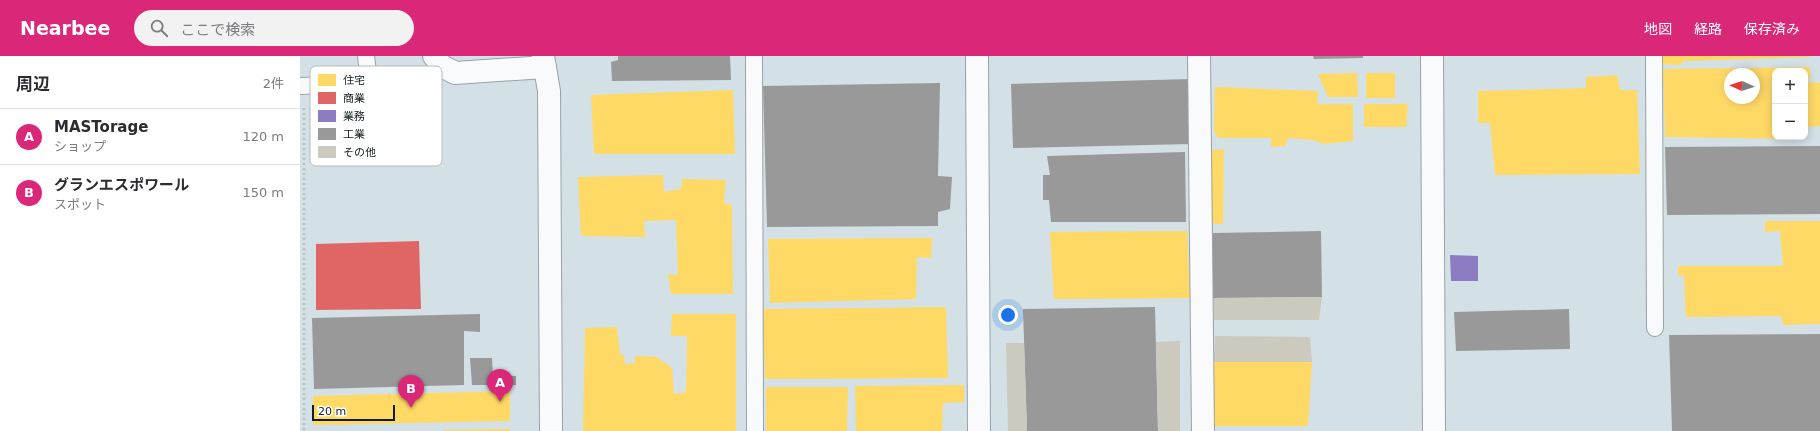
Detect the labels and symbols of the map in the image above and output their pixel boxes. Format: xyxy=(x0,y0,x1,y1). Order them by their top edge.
legend xyxy=(310,66,442,166)
north arrow xyxy=(1724,68,1760,104)
text: 住宅 xyxy=(343,74,365,87)
text: 商業 xyxy=(343,92,365,105)
text: 業務 xyxy=(343,110,365,123)
text: 工業 xyxy=(343,128,365,141)
text: その他 xyxy=(343,146,376,159)
your location xyxy=(998,305,1018,325)
pin: A xyxy=(487,369,513,402)
pin: B xyxy=(398,375,424,408)
scale bar xyxy=(312,403,395,422)

